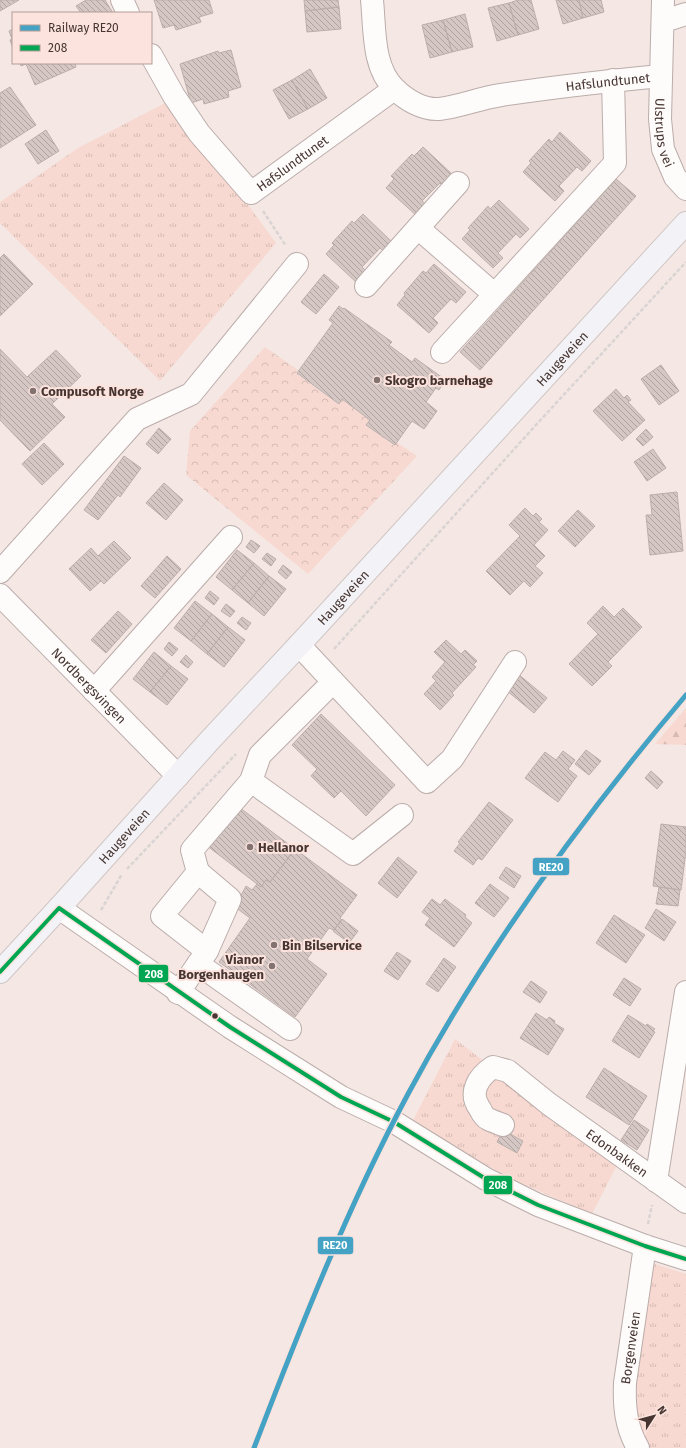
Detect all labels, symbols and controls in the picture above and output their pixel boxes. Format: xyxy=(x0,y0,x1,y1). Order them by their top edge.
legend xyxy=(12,12,152,64)
text: Railway RE20 xyxy=(48,21,119,35)
text: 208 xyxy=(48,41,68,55)
street label: Hafslundtunet xyxy=(565,70,651,94)
street label: Ulstrups vei xyxy=(652,98,677,169)
street label: Hafslundtunet xyxy=(253,132,331,194)
street label: Haugeveien xyxy=(533,328,591,389)
place label: Skogro barnehage xyxy=(385,373,493,388)
marker: Skogro barnehage xyxy=(372,375,382,385)
place label: Compusoft Norge xyxy=(41,384,144,399)
marker: Compusoft Norge xyxy=(28,386,38,396)
street label: Haugeveien xyxy=(314,567,372,628)
street label: Nordbergsvingen xyxy=(49,645,129,726)
street label: Haugeveien xyxy=(95,805,152,867)
place label: Hellanor xyxy=(258,840,310,855)
marker: Hellanor xyxy=(245,842,255,852)
line badge: RE20 xyxy=(532,857,570,876)
text: RE20 xyxy=(539,861,564,874)
place label: Bin Bilservice xyxy=(282,938,362,953)
marker: Bin Bilservice xyxy=(269,940,279,950)
place label: Vianor Borgenhaugen xyxy=(178,952,265,982)
marker: Vianor Borgenhaugen xyxy=(267,961,277,971)
line badge: 208 xyxy=(138,964,169,983)
text: 208 xyxy=(145,968,164,981)
unlabelled marker xyxy=(210,1011,220,1021)
street label: Edonbakken xyxy=(583,1126,651,1180)
line badge: 208 xyxy=(483,1175,513,1195)
text: 208 xyxy=(489,1179,508,1192)
line badge: RE20 xyxy=(317,1236,354,1255)
text: RE20 xyxy=(323,1239,348,1252)
street label: Borgenveien xyxy=(617,1310,643,1385)
north arrow xyxy=(634,1396,674,1436)
text: N xyxy=(654,1404,669,1417)

